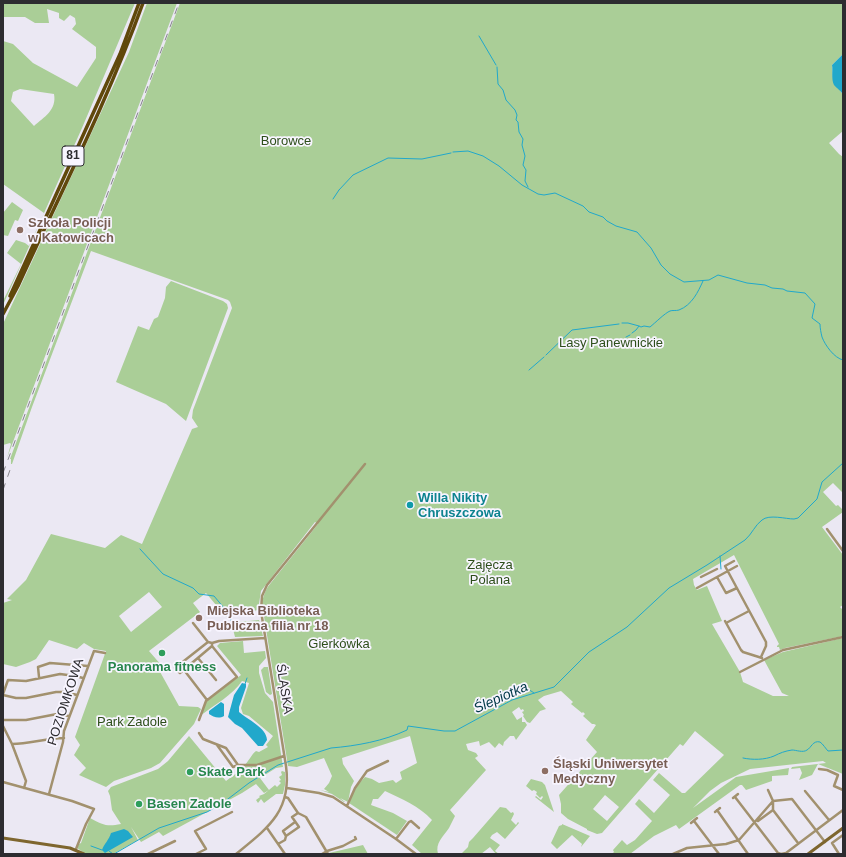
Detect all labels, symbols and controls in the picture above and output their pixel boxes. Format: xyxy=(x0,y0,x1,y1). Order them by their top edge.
park label: Borowce xyxy=(261,133,311,149)
road number: 81 xyxy=(62,146,84,166)
place label: Szkoła Policji w Katowicach xyxy=(28,215,114,246)
marker: Szkoła Policji w Katowicach xyxy=(15,225,25,235)
park label: Lasy Panewnickie xyxy=(559,335,663,351)
place label: Willa Nikity Chruszczowa xyxy=(418,490,501,521)
marker: Willa Nikity Chruszczowa xyxy=(405,500,415,510)
park label: Zajęcza Polana xyxy=(467,557,513,588)
place label: Miejska Biblioteka Publiczna filia nr 18 xyxy=(207,603,328,634)
marker: Miejska Biblioteka Publiczna filia nr 18 xyxy=(194,613,204,623)
park label: Gierkówka xyxy=(308,636,370,652)
marker: Panorama fitness xyxy=(157,648,167,658)
street label: POZIOMKOWA xyxy=(45,657,87,747)
place label: Panorama fitness xyxy=(108,659,216,675)
street label: ŚLĄSKA xyxy=(272,663,296,715)
water label: Ślepiotka xyxy=(471,679,531,717)
park label: Park Zadole xyxy=(97,714,167,730)
place label: Śląski Uniwersytet Medyczny xyxy=(553,756,668,787)
place label: Skate Park xyxy=(198,764,264,780)
marker: Śląski Uniwersytet Medyczny xyxy=(540,766,550,776)
marker: Skate Park xyxy=(185,767,195,777)
place label: Basen Zadole xyxy=(147,796,232,812)
marker: Basen Zadole xyxy=(134,799,144,809)

